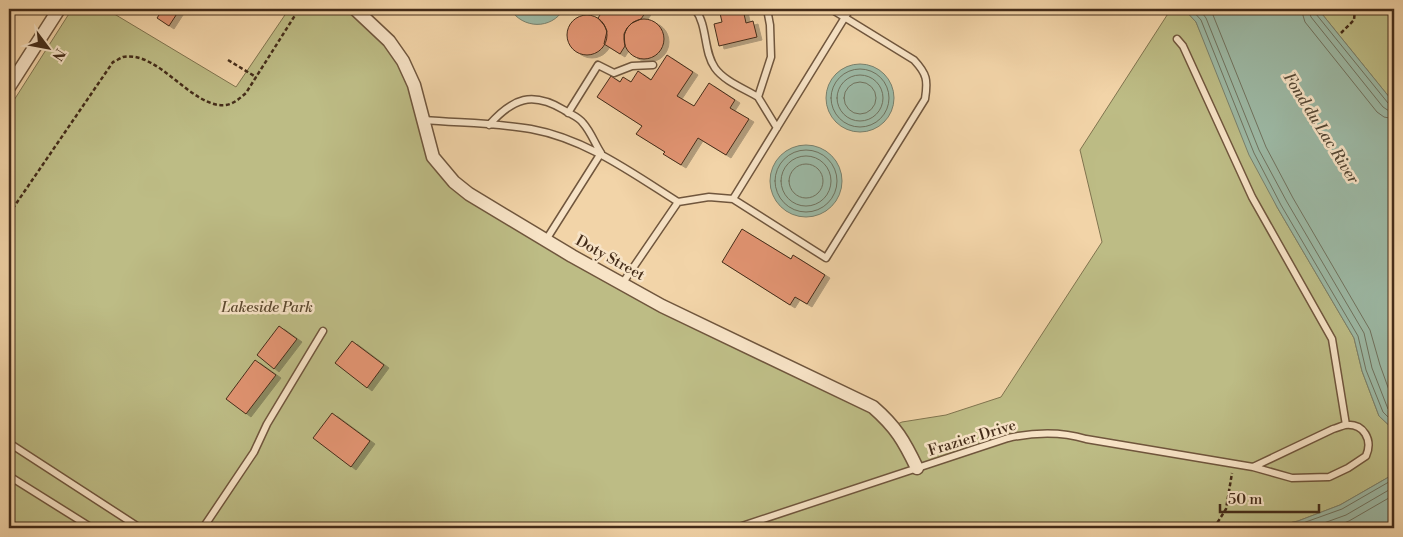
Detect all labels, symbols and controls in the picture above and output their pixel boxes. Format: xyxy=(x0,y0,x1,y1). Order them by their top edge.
north arrow xyxy=(22,22,72,72)
text: N xyxy=(48,45,69,64)
water label: Fond du Lac River xyxy=(1279,68,1364,189)
street label: Doty Street xyxy=(572,231,649,285)
park label: Lakeside Park xyxy=(220,298,313,317)
street label: Frazier Drive xyxy=(926,416,1018,460)
scale bar xyxy=(1220,482,1319,514)
text: 50 m xyxy=(1228,490,1262,509)

